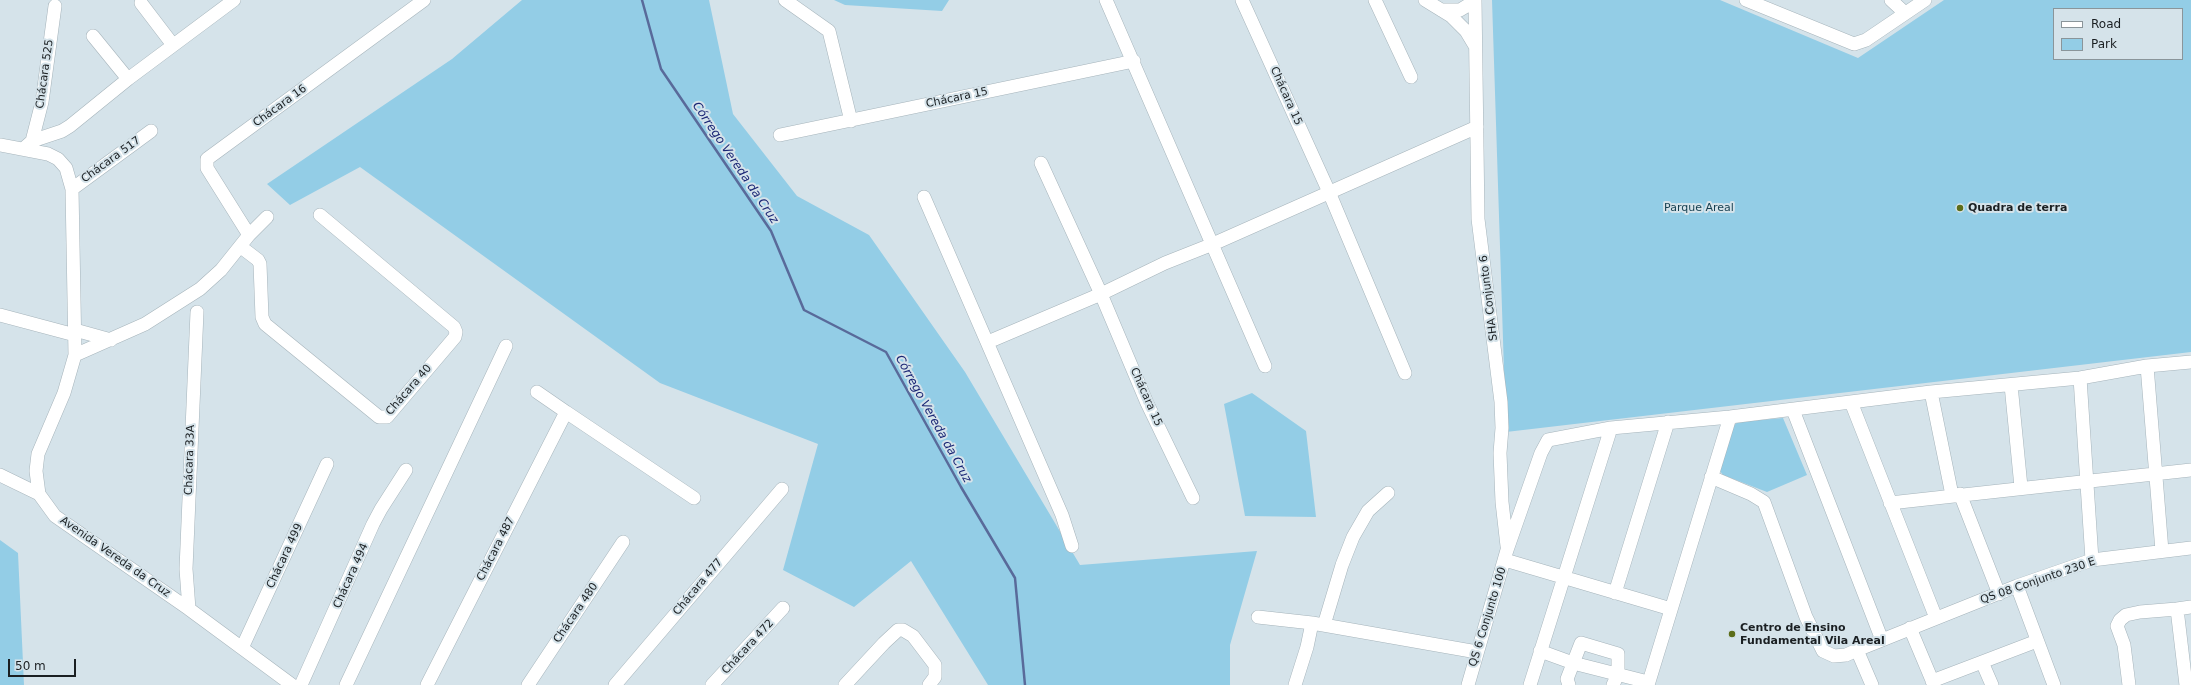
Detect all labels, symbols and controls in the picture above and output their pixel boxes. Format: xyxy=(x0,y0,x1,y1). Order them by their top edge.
legend xyxy=(2053,8,2183,60)
text: Road xyxy=(2091,17,2121,31)
text: Park xyxy=(2091,37,2117,51)
street label: Chácara 525 xyxy=(34,38,56,110)
street label: Chácara 15 xyxy=(1267,65,1305,127)
street label: Chácara 16 xyxy=(251,82,309,130)
street label: Chácara 15 xyxy=(925,85,989,111)
water label: Córrego Vereda da Cruz xyxy=(689,99,781,227)
street label: Chácara 517 xyxy=(79,134,143,186)
park label: Parque Areal xyxy=(1664,201,1734,215)
place label: Quadra de terra xyxy=(1968,201,2067,215)
marker: Quadra de terra xyxy=(1955,203,1965,213)
street label: SHA Conjunto 6 xyxy=(1477,254,1501,342)
water label: Córrego Vereda da Cruz xyxy=(892,353,974,485)
street label: Chácara 40 xyxy=(383,362,435,418)
street label: Chácara 15 xyxy=(1127,366,1165,428)
street label: Chácara 33A xyxy=(182,425,198,495)
street label: Avenida Vereda da Cruz xyxy=(57,514,173,600)
street label: Chácara 487 xyxy=(474,515,518,583)
street label: Chácara 499 xyxy=(264,522,306,590)
street label: Chácara 494 xyxy=(331,541,371,611)
street label: QS 08 Conjunto 230 E xyxy=(1979,555,2097,607)
street label: Chácara 477 xyxy=(670,556,726,618)
street label: QS 6 Conjunto 100 xyxy=(1467,566,1509,668)
street label: Chácara 480 xyxy=(551,580,601,646)
street label: Chácara 472 xyxy=(719,617,777,677)
place label: Centro de Ensino Fundamental Vila Areal xyxy=(1740,621,1885,647)
marker: Centro de Ensino Fundamental Vila Areal xyxy=(1727,629,1737,639)
scale bar xyxy=(10,651,78,677)
text: 50 m xyxy=(15,659,46,673)

